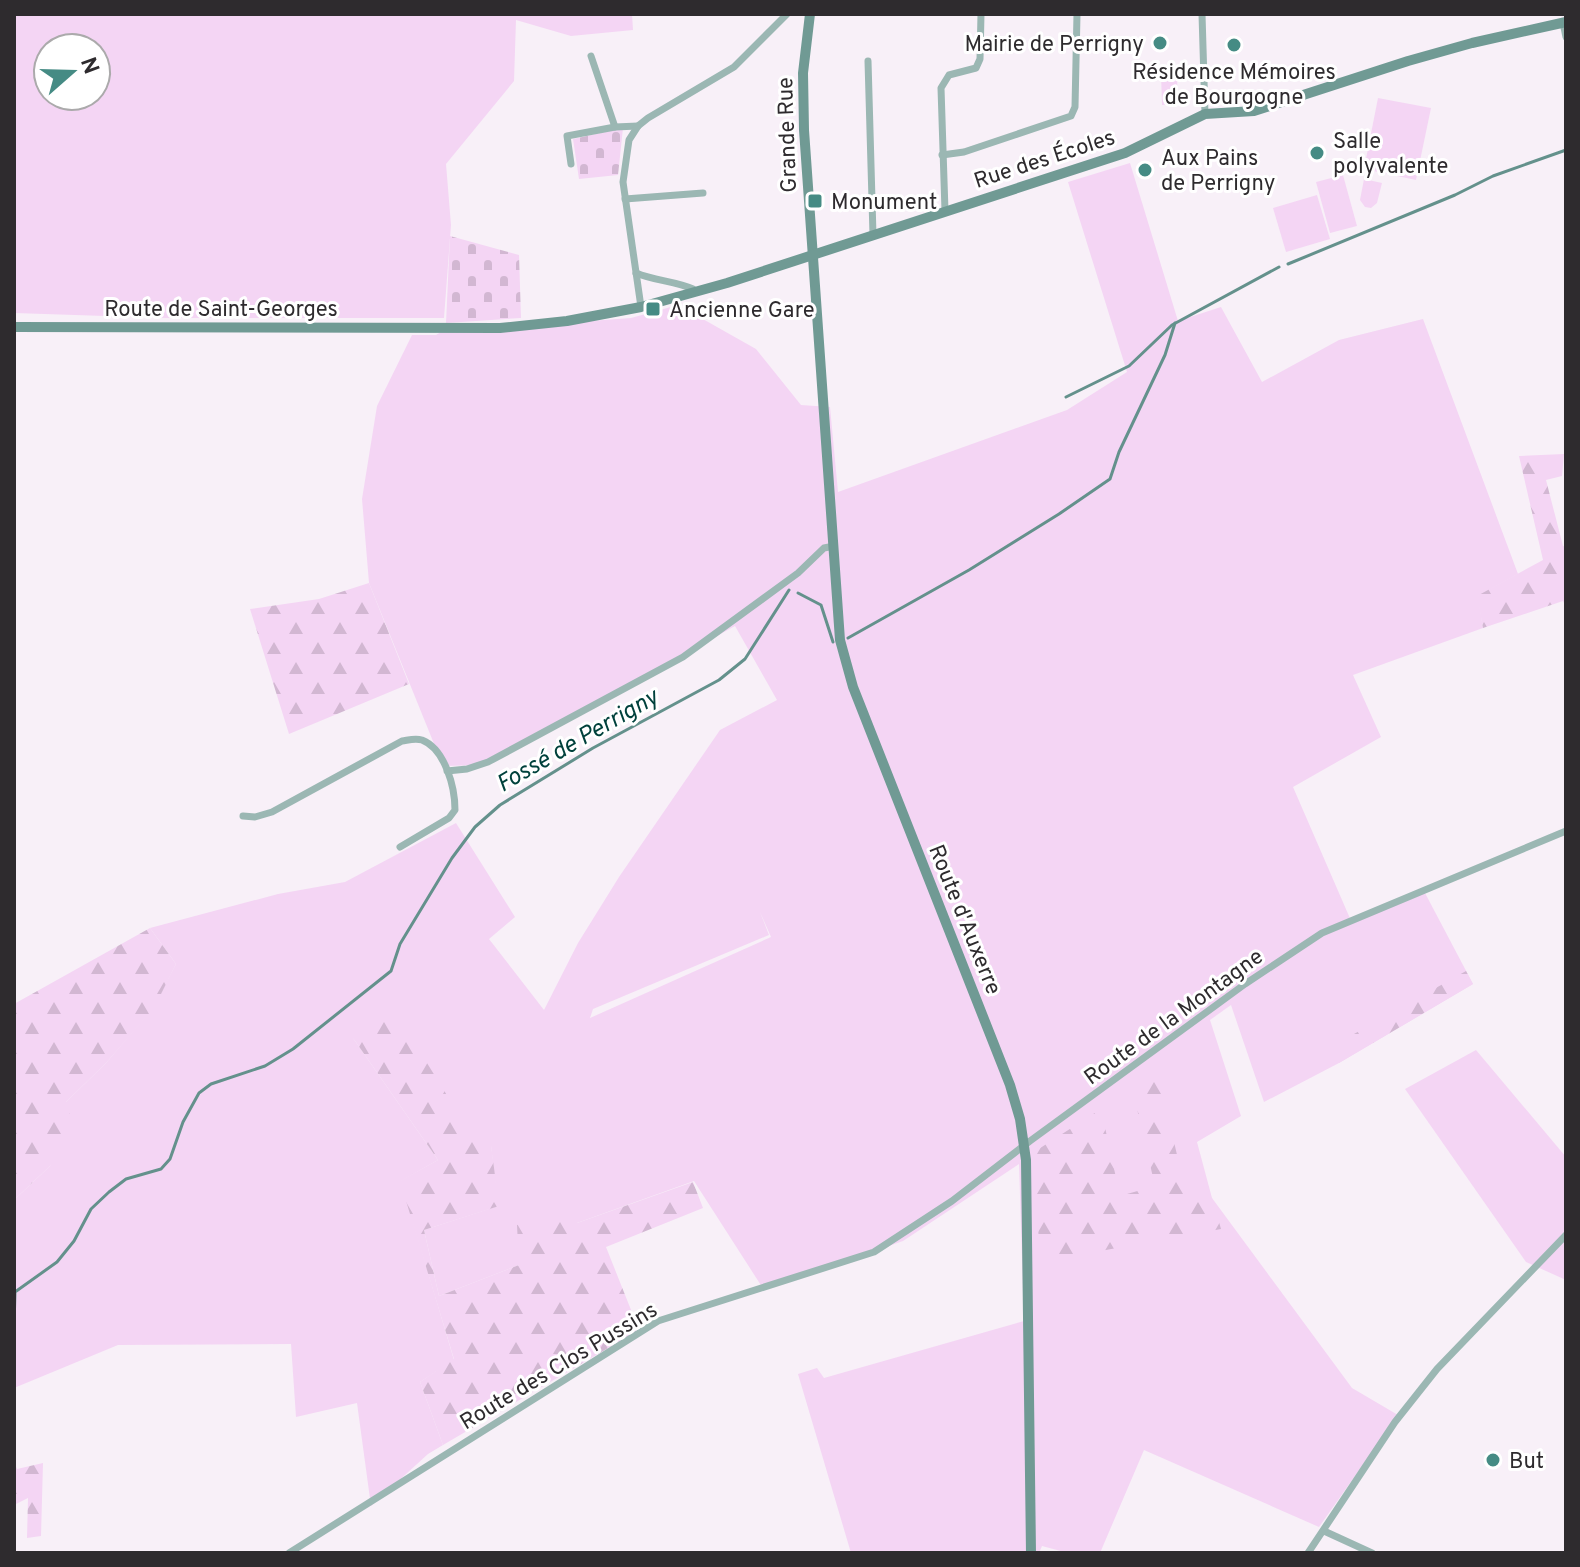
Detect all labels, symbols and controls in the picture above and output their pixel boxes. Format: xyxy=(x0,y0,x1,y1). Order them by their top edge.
north arrow xyxy=(32,32,112,112)
place label: Mairie de Perrigny xyxy=(964,32,1144,59)
marker: Mairie de Perrigny xyxy=(1151,34,1169,52)
marker: Résidence Mémoires de Bourgogne xyxy=(1225,36,1243,54)
text: N xyxy=(73,54,104,78)
place label: Résidence Mémoires de Bourgogne xyxy=(1132,60,1336,112)
street label: Grande Rue xyxy=(773,77,804,193)
street label: Rue des Écoles xyxy=(970,123,1119,196)
place label: Salle polyvalente xyxy=(1333,129,1448,181)
marker: Salle polyvalente xyxy=(1308,144,1326,162)
place label: Aux Pains de Perrigny xyxy=(1161,146,1275,198)
marker: Aux Pains de Perrigny xyxy=(1136,161,1154,179)
place label: Monument xyxy=(831,190,937,217)
marker: Monument xyxy=(806,192,824,210)
street label: Route de Saint-Georges xyxy=(104,297,338,324)
place label: Ancienne Gare xyxy=(669,298,815,325)
marker: Ancienne Gare xyxy=(644,300,662,318)
water label: Fossé de Perrigny xyxy=(492,682,666,800)
street label: Route d'Auxerre xyxy=(921,841,1006,999)
street label: Route de la Montagne xyxy=(1080,944,1269,1092)
street label: Route des Clos Pussins xyxy=(456,1297,663,1437)
place label: But xyxy=(1509,1449,1544,1476)
marker: But xyxy=(1484,1451,1502,1469)

